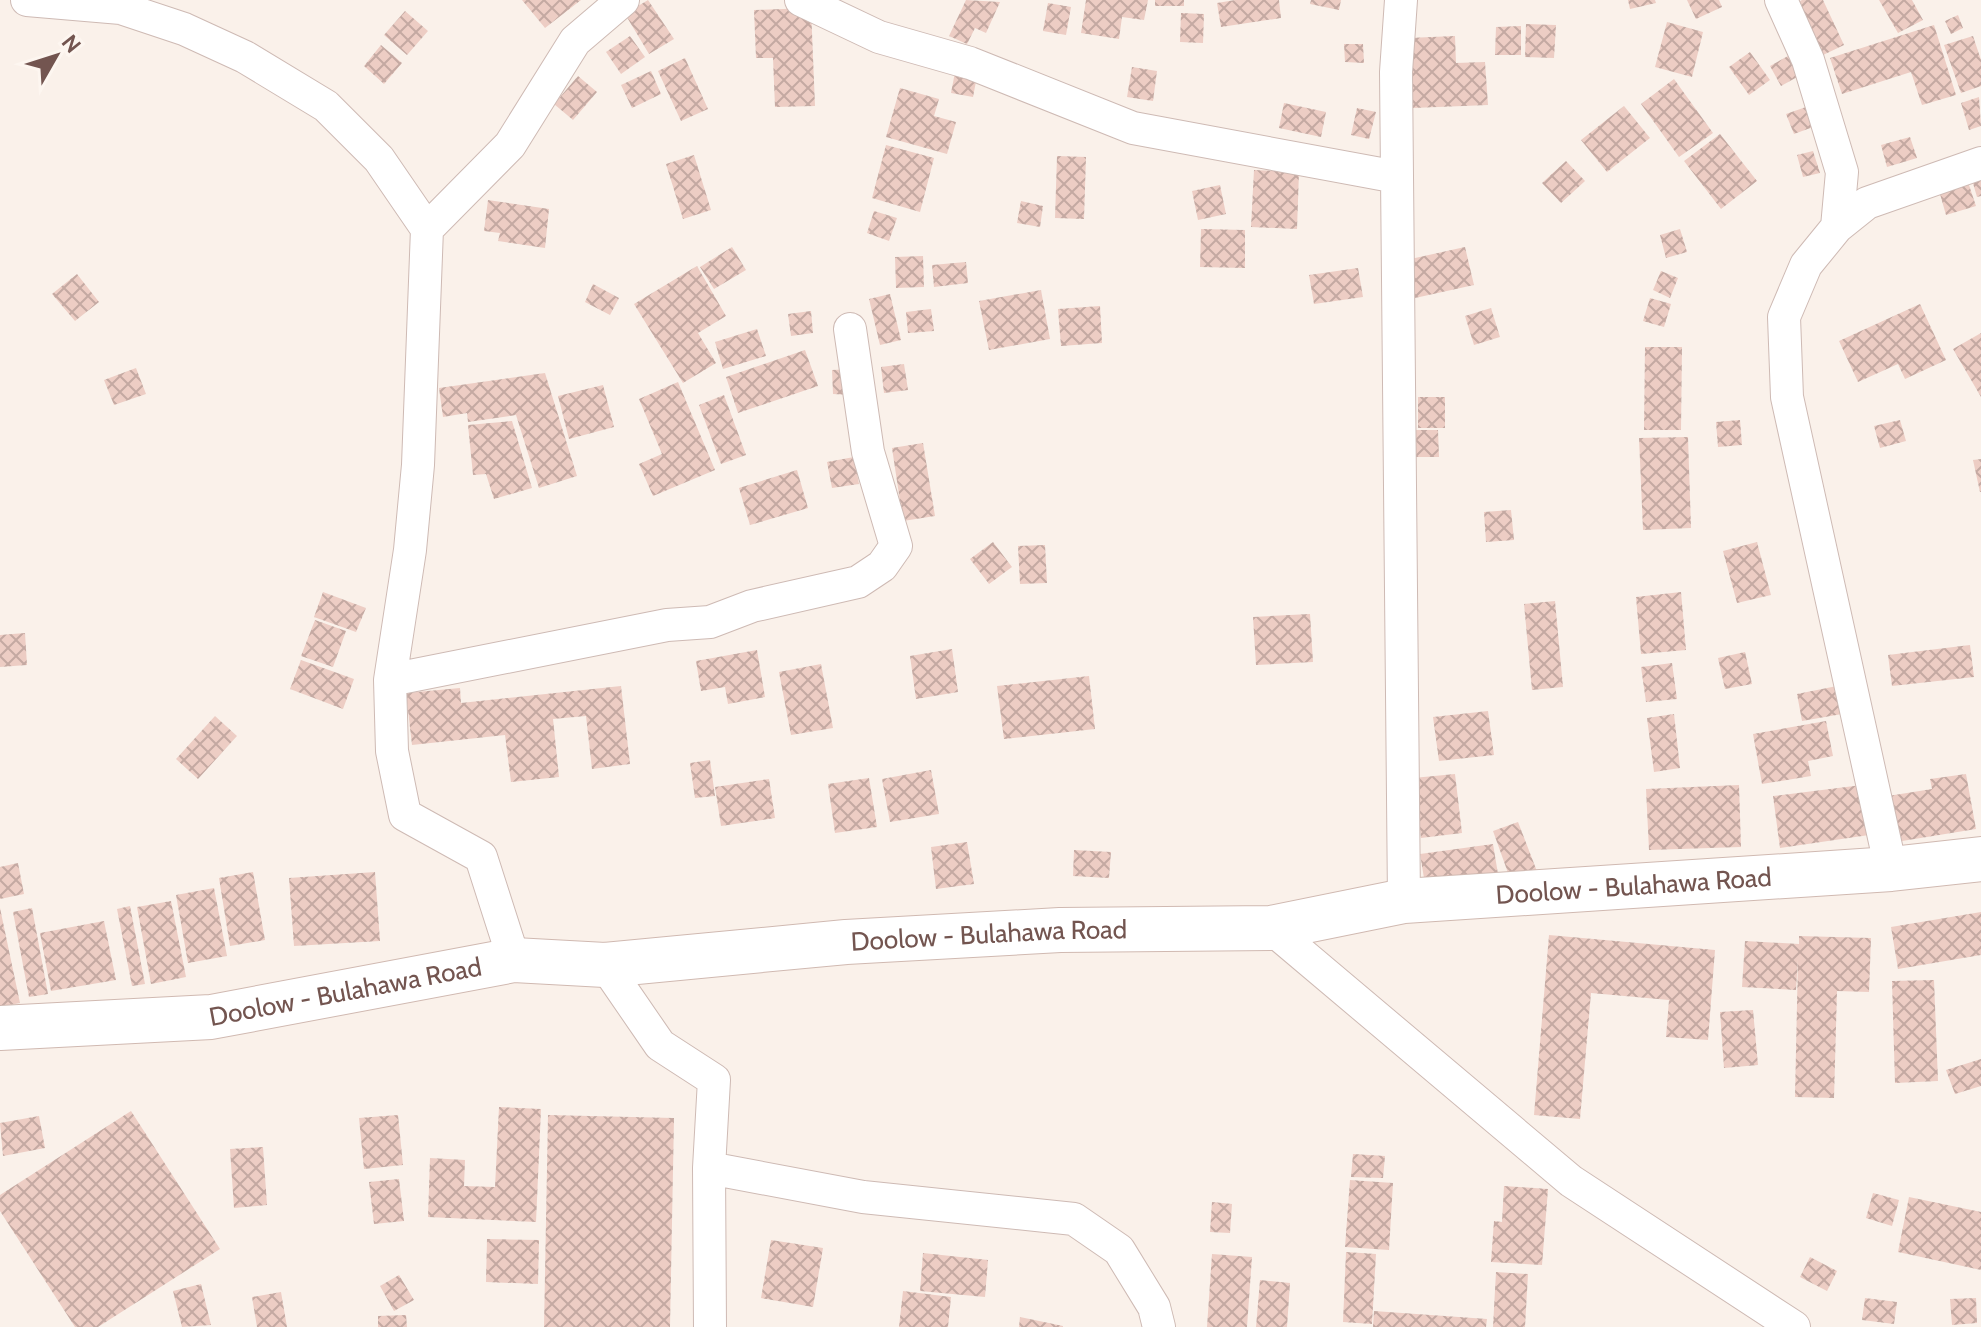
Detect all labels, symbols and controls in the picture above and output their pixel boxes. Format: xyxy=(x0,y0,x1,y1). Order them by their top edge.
north arrow xyxy=(16,16,96,96)
text: N xyxy=(56,29,87,58)
street label: Doolow - Bulahawa Road xyxy=(1495,861,1773,911)
street label: Doolow - Bulahawa Road xyxy=(850,913,1127,958)
street label: Doolow - Bulahawa Road xyxy=(206,950,484,1033)

